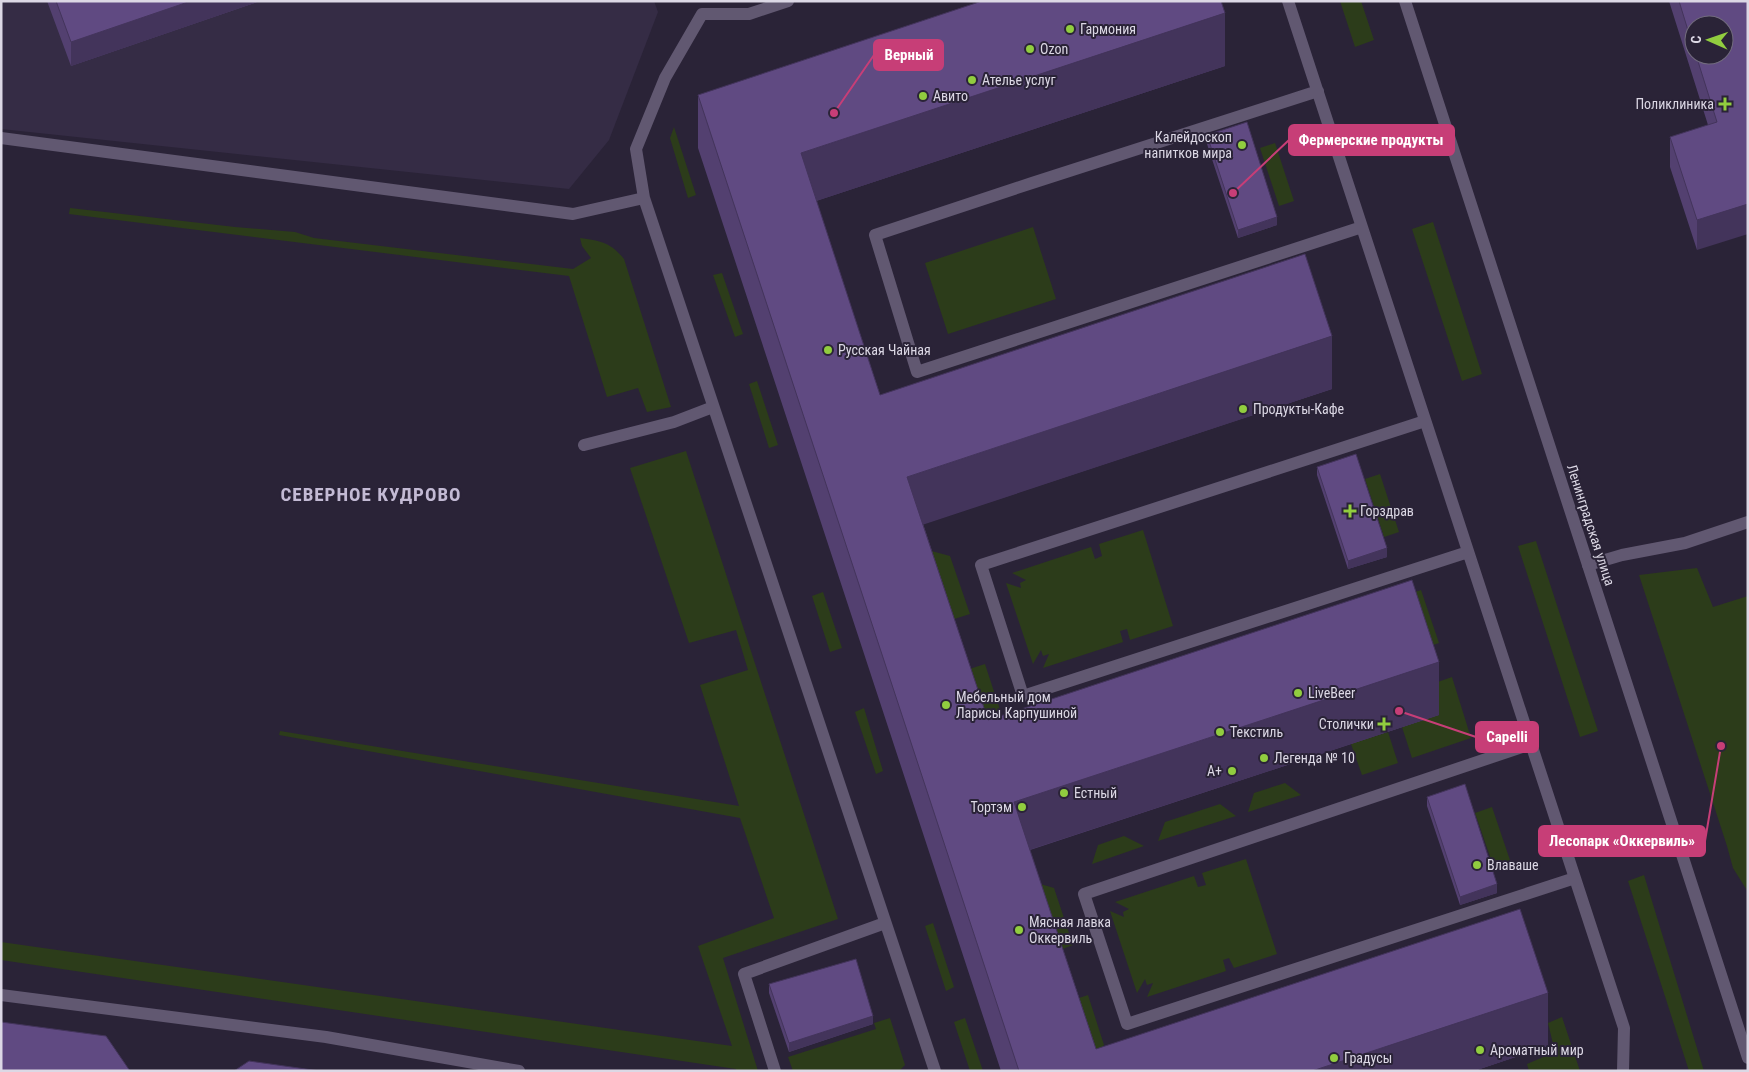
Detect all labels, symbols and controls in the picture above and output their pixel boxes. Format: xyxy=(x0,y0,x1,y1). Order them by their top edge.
north arrow xyxy=(1684,15,1734,65)
place label: Гармония xyxy=(1080,21,1136,37)
marker: Гармония xyxy=(1064,23,1076,35)
text: С xyxy=(1688,35,1704,44)
callout: Верный xyxy=(874,40,943,70)
place label: Ozon xyxy=(1040,41,1068,57)
marker: Ozon xyxy=(1024,43,1036,55)
text: Верный xyxy=(885,46,933,64)
place label: Ателье услуг xyxy=(982,72,1056,88)
marker: Ателье услуг xyxy=(966,74,978,86)
place label: Авито xyxy=(933,88,968,104)
marker: Авито xyxy=(917,90,929,102)
place label: Поликлиника xyxy=(1635,96,1714,112)
marker: Поликлиника xyxy=(1718,97,1732,111)
callout: Фермерские продукты xyxy=(1289,125,1454,155)
place label: Калейдоскоп напитков мира xyxy=(1144,129,1232,161)
text: Фермерские продукты xyxy=(1299,131,1443,149)
marker: Калейдоскоп напитков мира xyxy=(1236,139,1248,151)
place label: Русская Чайная xyxy=(838,342,931,358)
marker: Русская Чайная xyxy=(822,344,834,356)
place label: Продукты-Кафе xyxy=(1253,401,1344,417)
marker: Продукты-Кафе xyxy=(1237,403,1249,415)
street label: Ленинградская улица xyxy=(1564,462,1618,588)
district label: СЕВЕРНОЕ КУДРОВО xyxy=(280,483,462,506)
place label: Горздрав xyxy=(1360,503,1414,519)
marker: Горздрав xyxy=(1344,505,1356,517)
place label: LiveBeer xyxy=(1308,685,1355,701)
marker: LiveBeer xyxy=(1292,687,1304,699)
place label: Мебельный дом Ларисы Карпушиной xyxy=(956,689,1077,721)
marker: Мебельный дом Ларисы Карпушиной xyxy=(940,699,952,711)
place label: Столички xyxy=(1319,716,1374,732)
marker: Столички xyxy=(1378,718,1390,730)
callout: Capelli xyxy=(1476,722,1538,752)
place label: Текстиль xyxy=(1230,724,1283,740)
marker: Текстиль xyxy=(1214,726,1226,738)
text: Capelli xyxy=(1486,728,1528,746)
place label: Легенда № 10 xyxy=(1274,750,1355,766)
marker: Легенда № 10 xyxy=(1258,752,1270,764)
place label: А+ xyxy=(1207,763,1222,779)
marker: А+ xyxy=(1226,765,1238,777)
place label: Естный xyxy=(1074,785,1117,801)
marker: Естный xyxy=(1058,787,1070,799)
place label: Тортэм xyxy=(970,799,1012,815)
marker: Тортэм xyxy=(1016,801,1028,813)
callout: Лесопарк «Оккервиль» xyxy=(1539,826,1705,856)
text: Лесопарк «Оккервиль» xyxy=(1549,832,1695,850)
place label: Влаваше xyxy=(1487,857,1539,873)
marker: Влаваше xyxy=(1471,859,1483,871)
place label: Мясная лавка Оккервиль xyxy=(1029,914,1111,946)
marker: Мясная лавка Оккервиль xyxy=(1013,924,1025,936)
place label: Ароматный мир xyxy=(1490,1042,1584,1058)
marker: Ароматный мир xyxy=(1474,1044,1486,1056)
place label: Градусы xyxy=(1344,1050,1392,1066)
marker: Градусы xyxy=(1328,1052,1340,1064)

